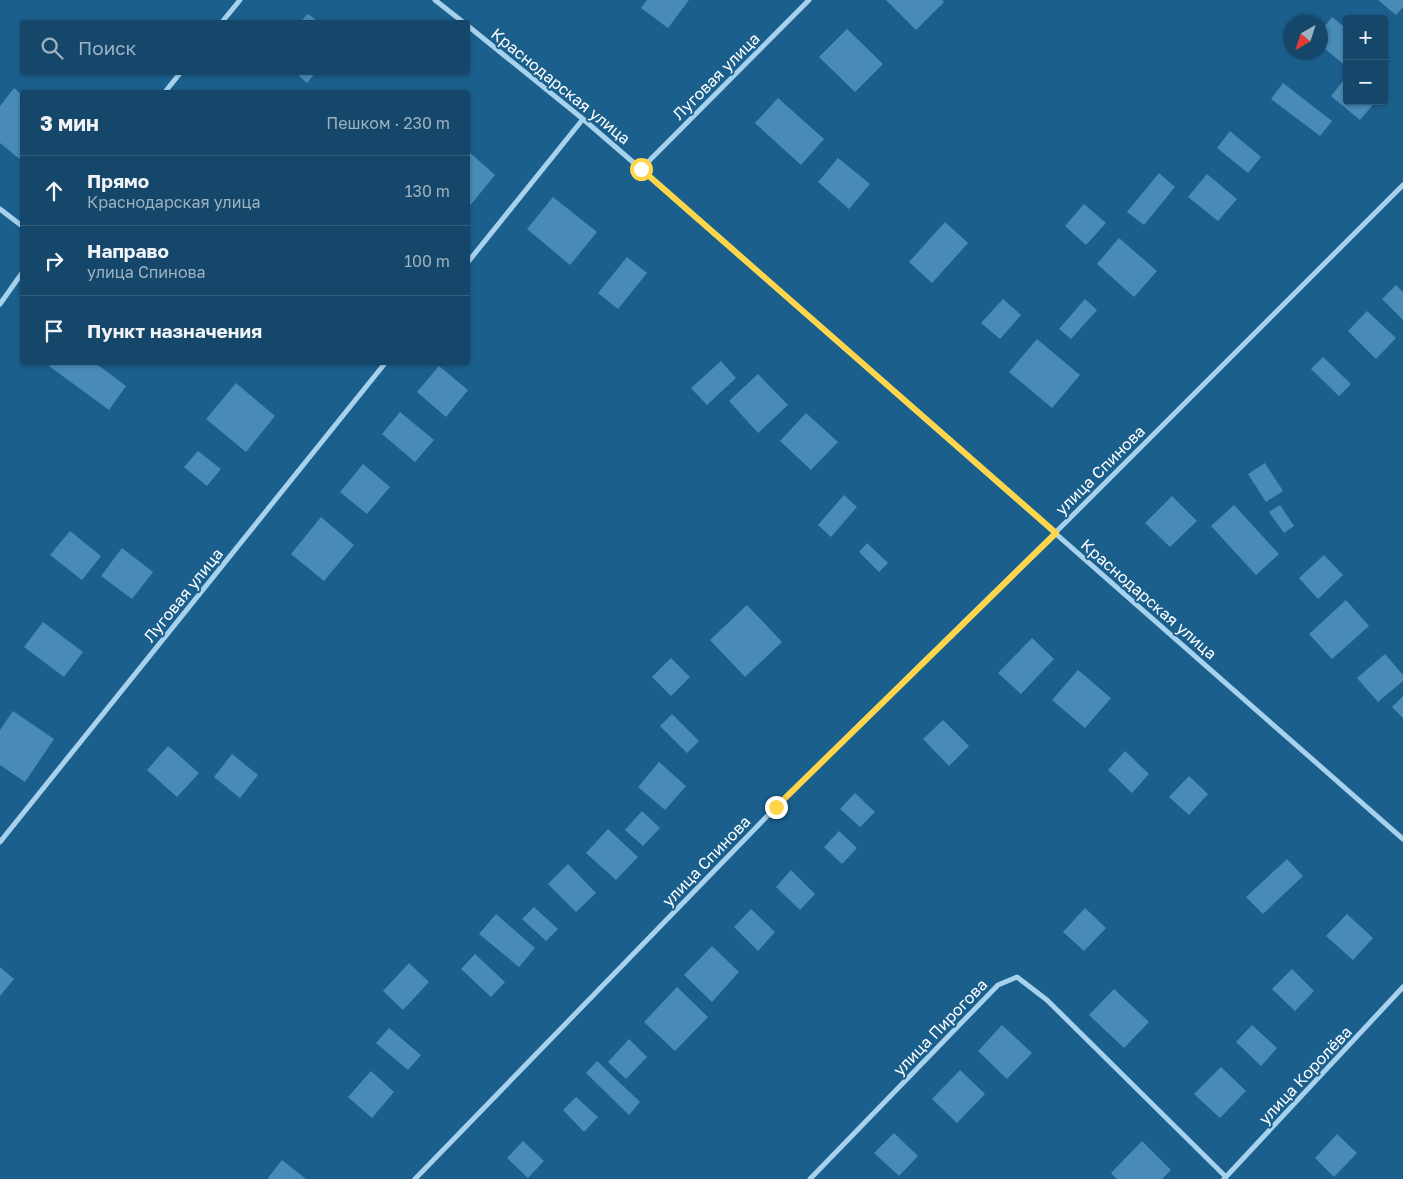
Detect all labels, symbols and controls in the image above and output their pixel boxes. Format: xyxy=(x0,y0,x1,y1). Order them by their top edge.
north arrow xyxy=(1283,15,1328,60)
map controls xyxy=(1343,15,1388,105)
button: + xyxy=(1343,15,1388,60)
search box xyxy=(20,20,470,75)
street label: Краснодарская улица xyxy=(487,24,635,148)
street label: Луговая улица xyxy=(668,28,764,124)
icon: search xyxy=(38,34,66,62)
text: Поиск xyxy=(78,36,137,59)
button: − xyxy=(1343,60,1388,105)
text: 3 мин xyxy=(40,110,99,136)
text: Пешком · 230 m xyxy=(326,113,450,133)
route start xyxy=(630,158,653,181)
text: Прямо xyxy=(87,169,149,192)
icon: ahead xyxy=(40,177,68,205)
text: 130 m xyxy=(405,181,450,201)
text: Краснодарская улица xyxy=(87,192,261,212)
text: Направо xyxy=(87,239,169,262)
icon: right xyxy=(40,247,68,275)
text: 100 m xyxy=(404,251,450,271)
text: улица Спинова xyxy=(87,262,206,282)
icon: arrive xyxy=(40,317,68,345)
text: Пункт назначения xyxy=(87,319,262,342)
street label: улица Спинова xyxy=(1051,421,1149,519)
street label: Краснодарская улица xyxy=(1077,535,1221,663)
street label: Луговая улица xyxy=(139,544,227,646)
route end xyxy=(765,796,788,819)
street label: улица Спинова xyxy=(658,811,754,911)
street label: улица Пирогова xyxy=(889,974,991,1080)
street label: улица Королёва xyxy=(1254,1022,1356,1128)

